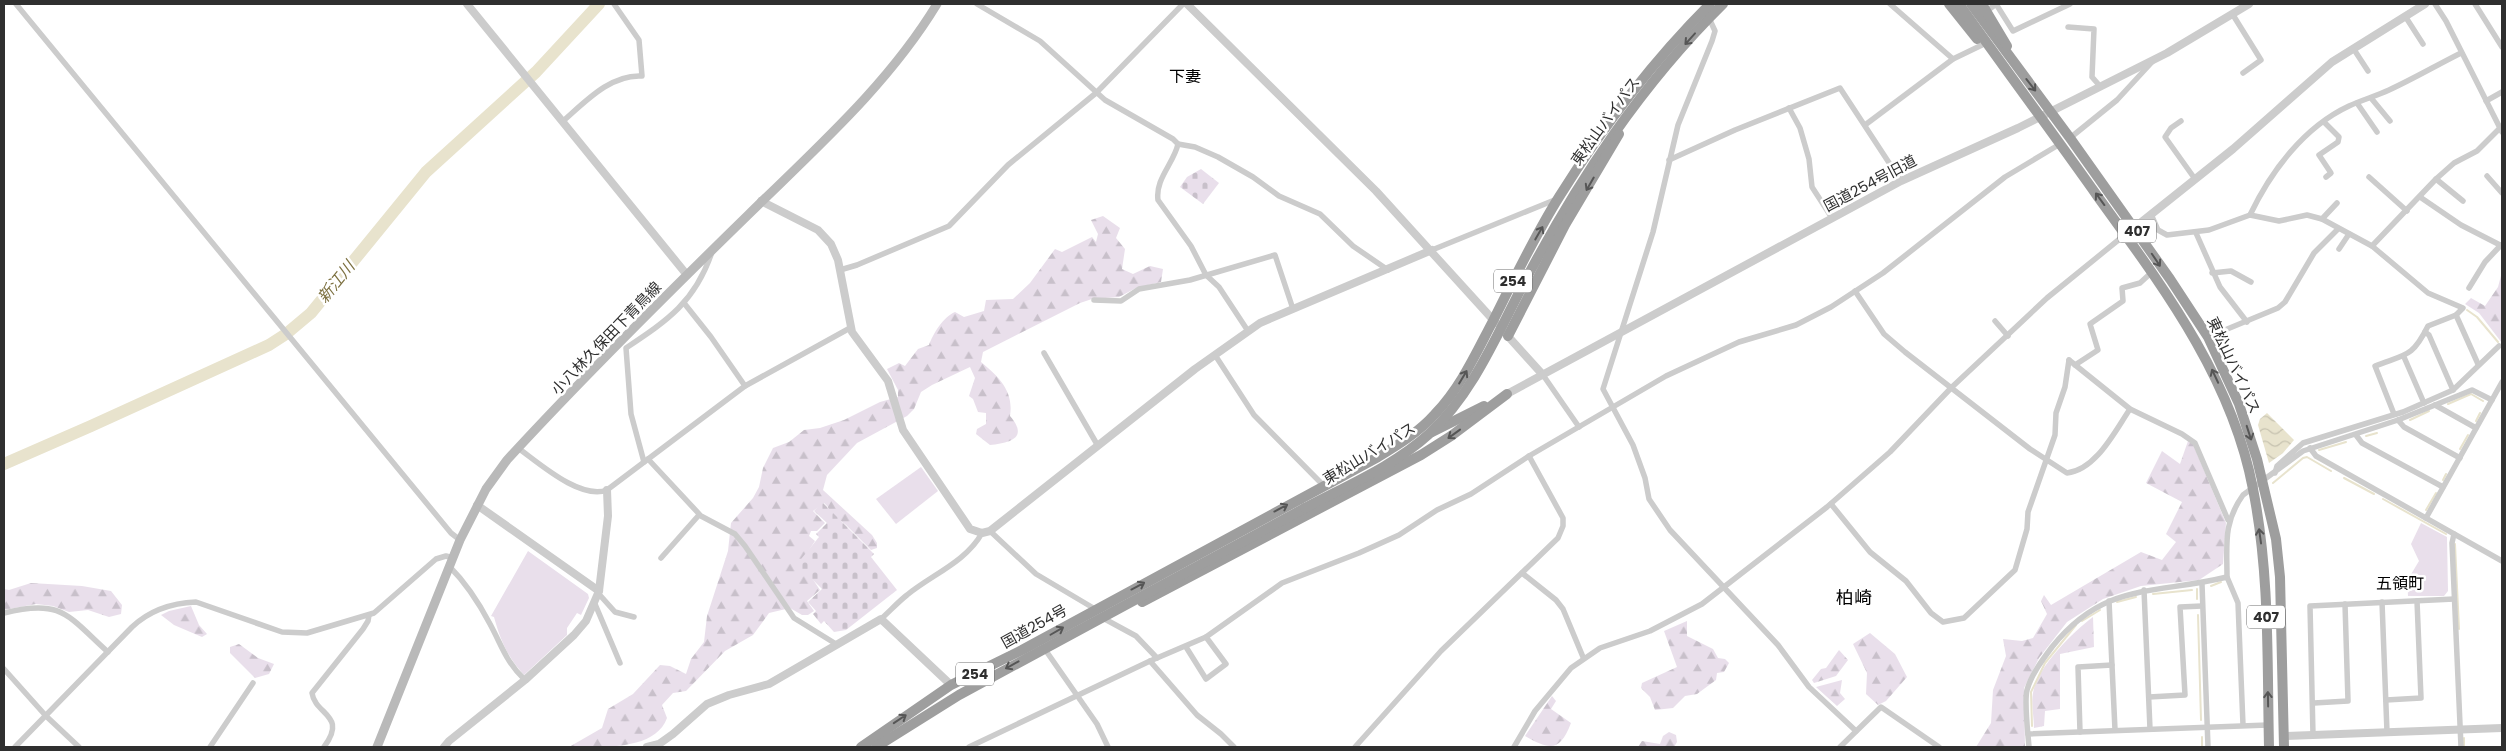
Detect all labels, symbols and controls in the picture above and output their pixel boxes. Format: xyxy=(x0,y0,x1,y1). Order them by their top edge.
one-way arrow xyxy=(1684,33,1696,46)
district label: 下妻 xyxy=(1169,65,1201,88)
street label: 東松山バイパス xyxy=(1566,72,1644,170)
one-way arrow xyxy=(2025,78,2036,91)
street label: 国道254号旧道 xyxy=(1820,150,1920,216)
one-way arrow xyxy=(1584,177,1594,191)
one-way arrow xyxy=(2095,192,2105,206)
road number: 407 xyxy=(2118,220,2156,242)
one-way arrow xyxy=(1534,226,1544,241)
one-way arrow xyxy=(2152,252,2162,266)
water label: 新江川 xyxy=(312,255,361,308)
road number: 254 xyxy=(1494,270,1532,292)
street label: 小八林久保田下青鳥線 xyxy=(546,277,666,399)
street label: 東松山バイパス xyxy=(2202,313,2266,417)
one-way arrow xyxy=(2209,369,2219,384)
one-way arrow xyxy=(1459,370,1469,384)
street label: 東松山バイパス xyxy=(1319,417,1419,489)
one-way arrow xyxy=(2245,425,2254,440)
one-way arrow xyxy=(1447,429,1461,439)
one-way arrow xyxy=(1273,503,1288,513)
one-way arrow xyxy=(2255,529,2265,545)
district label: 五領町 xyxy=(2376,572,2424,595)
one-way arrow xyxy=(1130,581,1145,590)
district label: 柏崎 xyxy=(1836,585,1872,610)
street label: 国道254号 xyxy=(997,599,1071,653)
road number: 407 xyxy=(2247,606,2285,628)
one-way arrow xyxy=(1049,625,1063,635)
one-way arrow xyxy=(1006,661,1020,671)
road number: 254 xyxy=(956,662,994,686)
one-way arrow xyxy=(2263,691,2273,707)
one-way arrow xyxy=(893,714,907,724)

